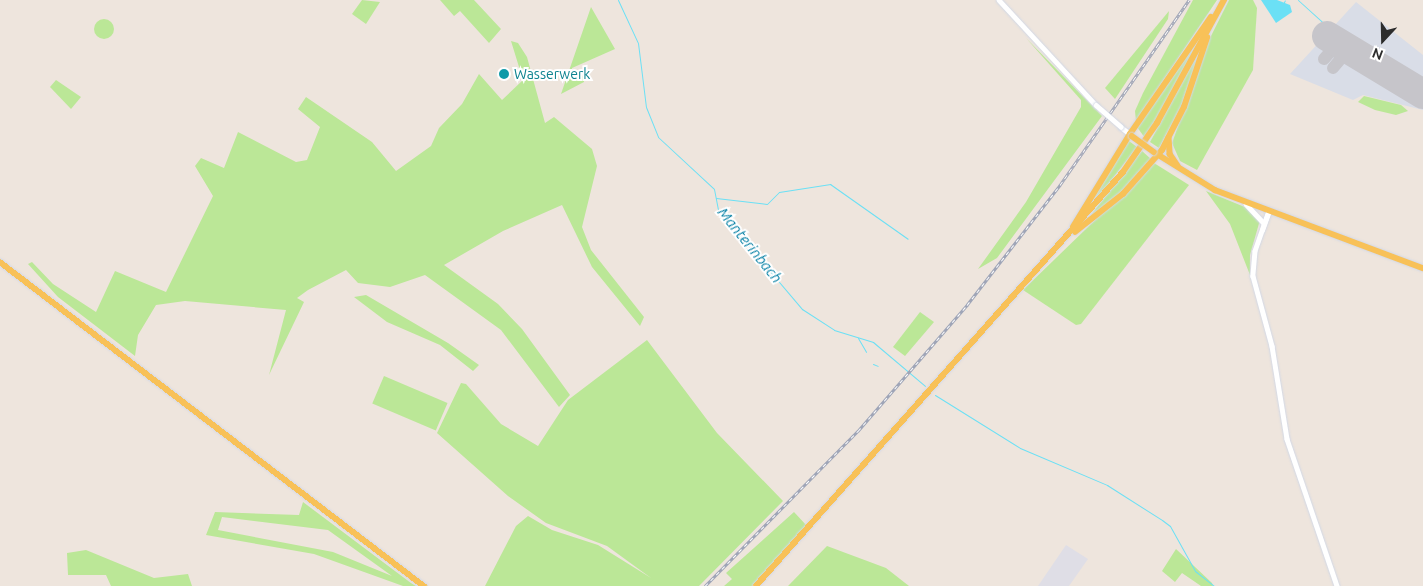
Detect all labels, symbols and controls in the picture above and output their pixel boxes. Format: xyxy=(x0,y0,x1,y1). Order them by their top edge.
north arrow xyxy=(1358,15,1408,65)
text: N xyxy=(1370,45,1385,63)
place label: Wasserwerk xyxy=(514,66,590,82)
marker: Wasserwerk xyxy=(498,68,510,80)
water label: Manterinbach xyxy=(714,204,786,286)

